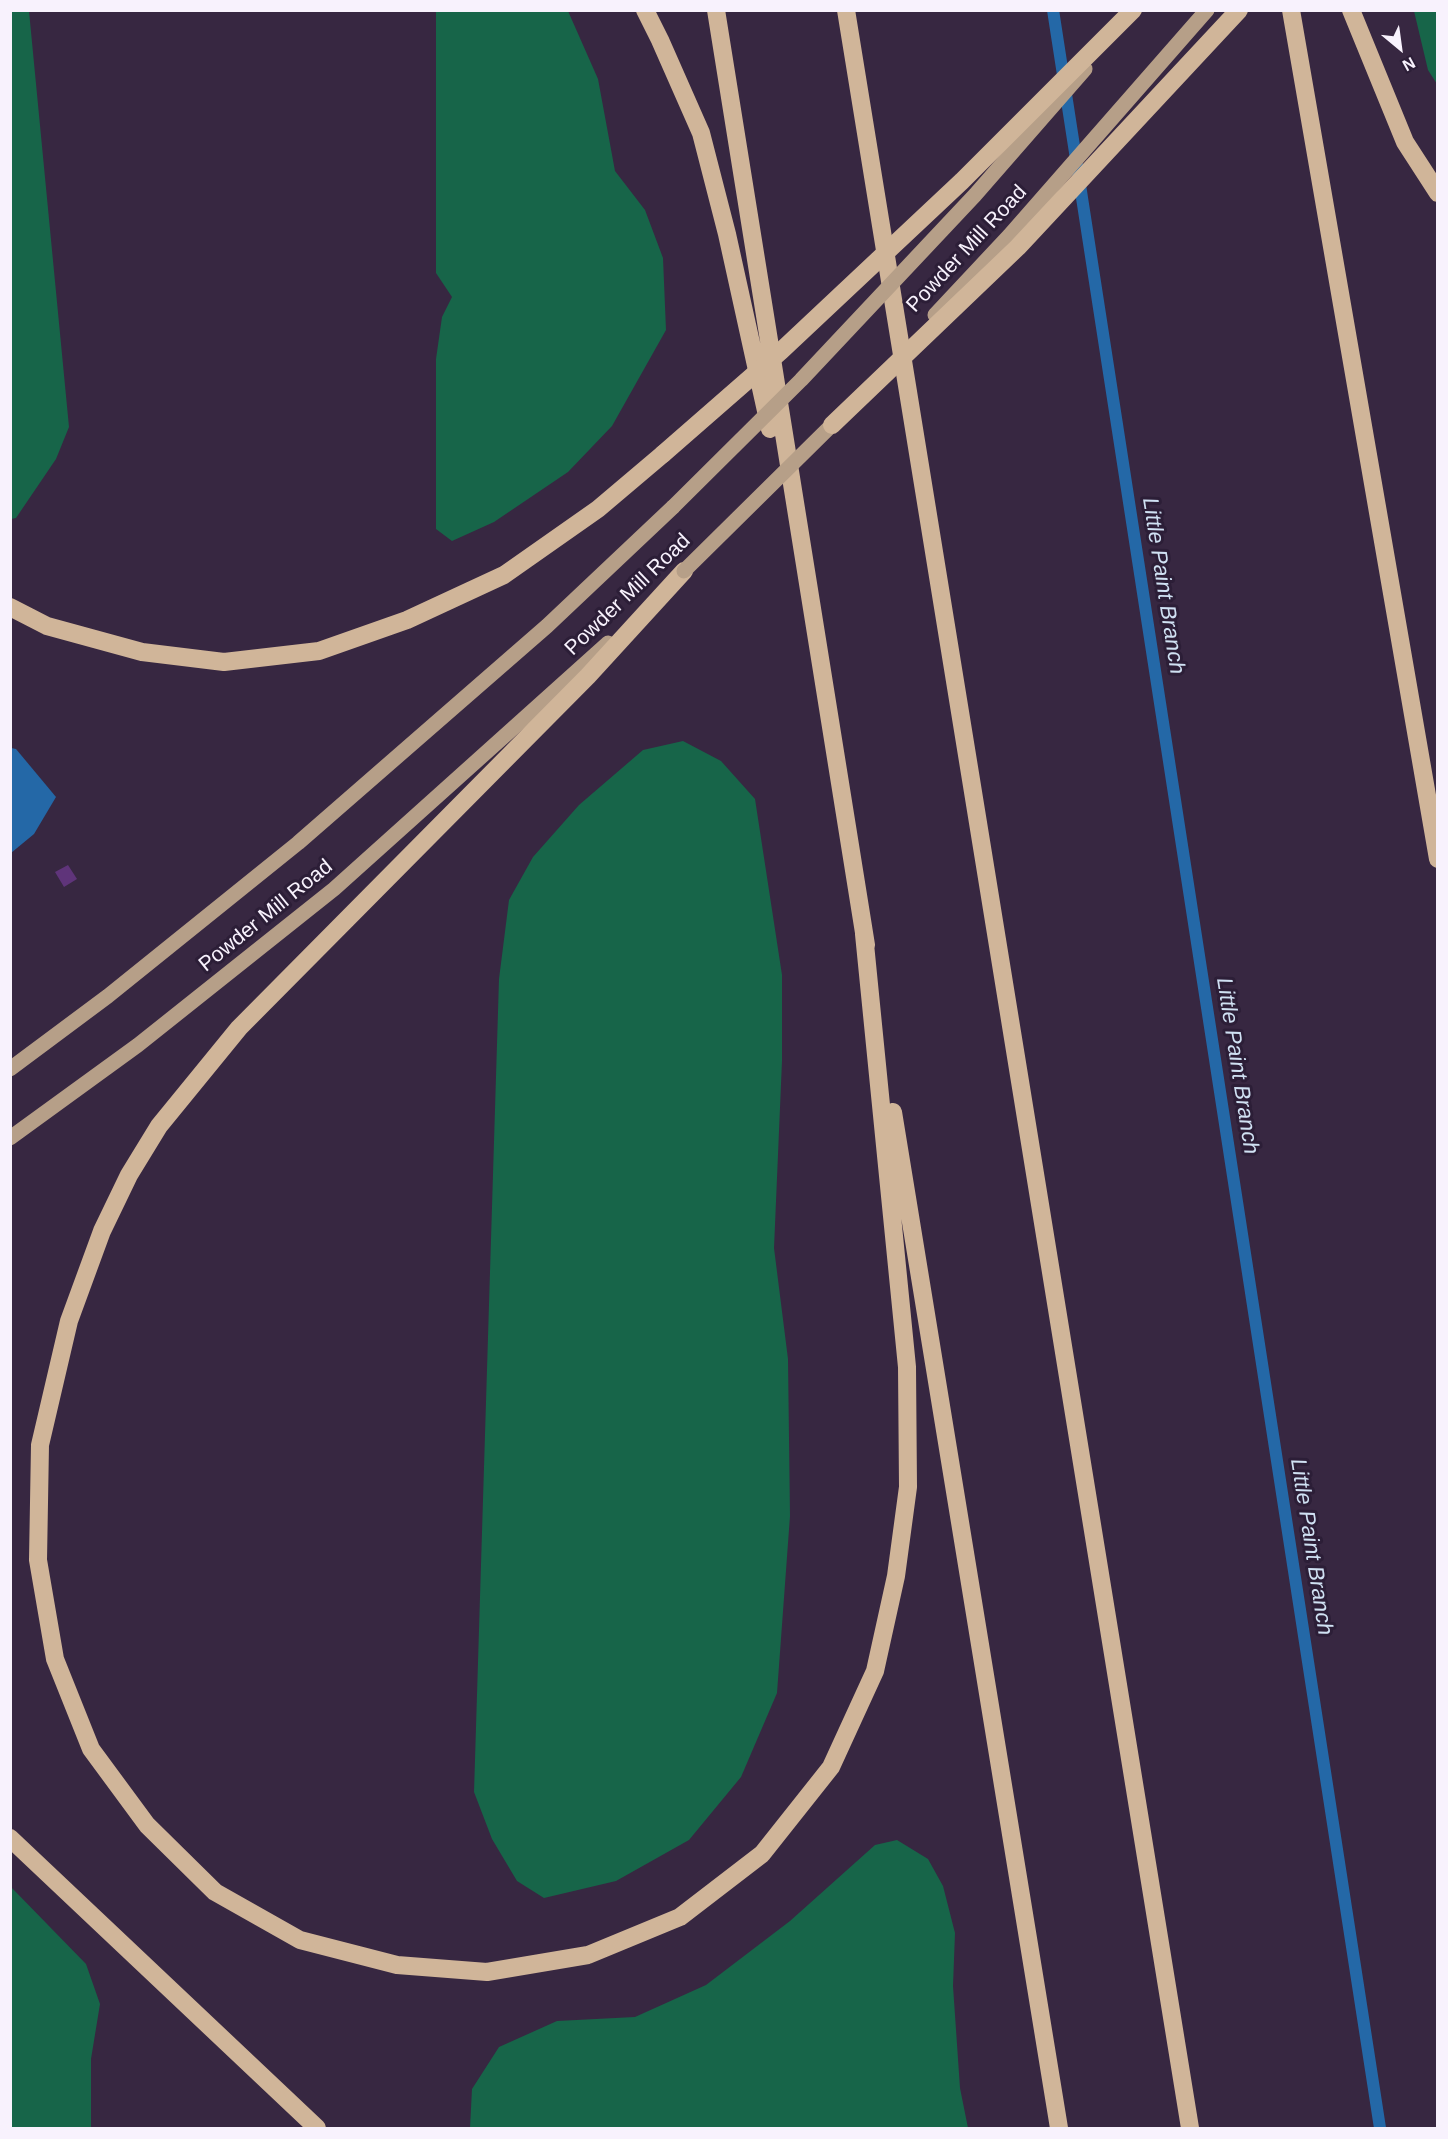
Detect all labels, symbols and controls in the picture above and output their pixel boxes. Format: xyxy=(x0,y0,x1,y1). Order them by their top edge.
north arrow xyxy=(1370,18,1430,78)
text: N xyxy=(1400,54,1418,74)
street label: Powder Mill Road xyxy=(902,180,1032,318)
water label: Little Paint Branch xyxy=(1136,496,1190,676)
street label: Powder Mill Road xyxy=(560,529,696,661)
street label: Powder Mill Road xyxy=(194,854,338,978)
water label: Little Paint Branch xyxy=(1210,976,1264,1156)
water label: Little Paint Branch xyxy=(1284,1457,1338,1637)

